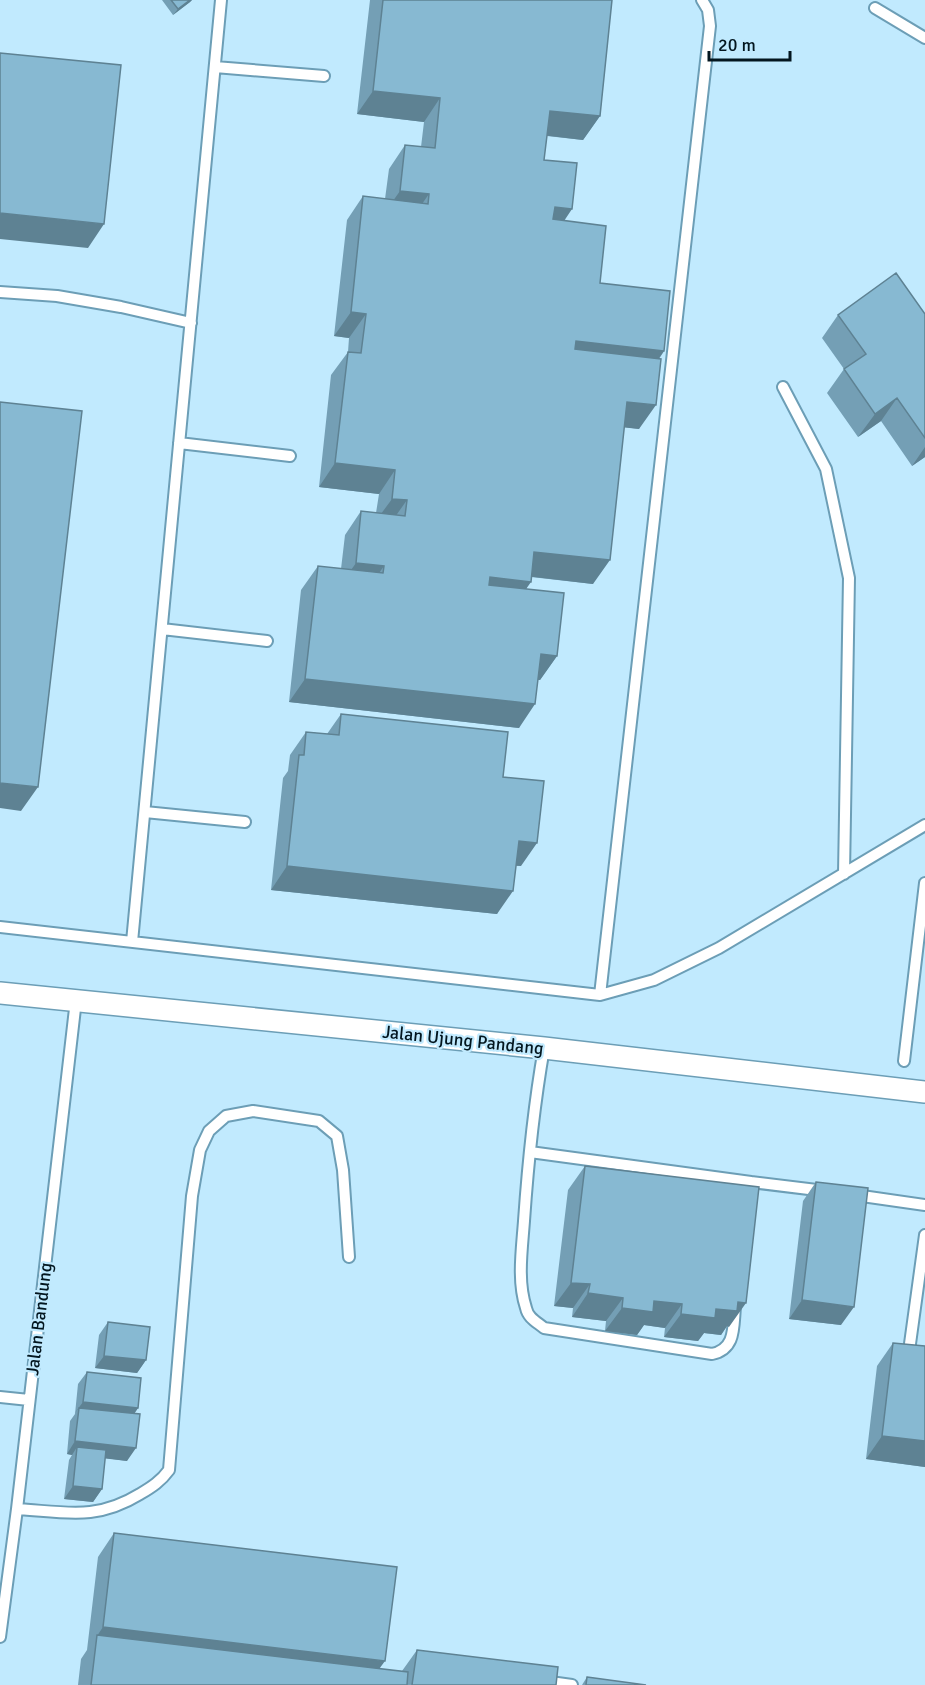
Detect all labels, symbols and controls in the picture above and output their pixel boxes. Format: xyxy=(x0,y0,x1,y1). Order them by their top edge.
scale bar xyxy=(709,24,790,62)
text: 20 m xyxy=(718,34,756,56)
street label: Jalan Ujung Pandang xyxy=(381,1021,545,1059)
street label: Jalan Bandung xyxy=(21,1261,57,1377)

